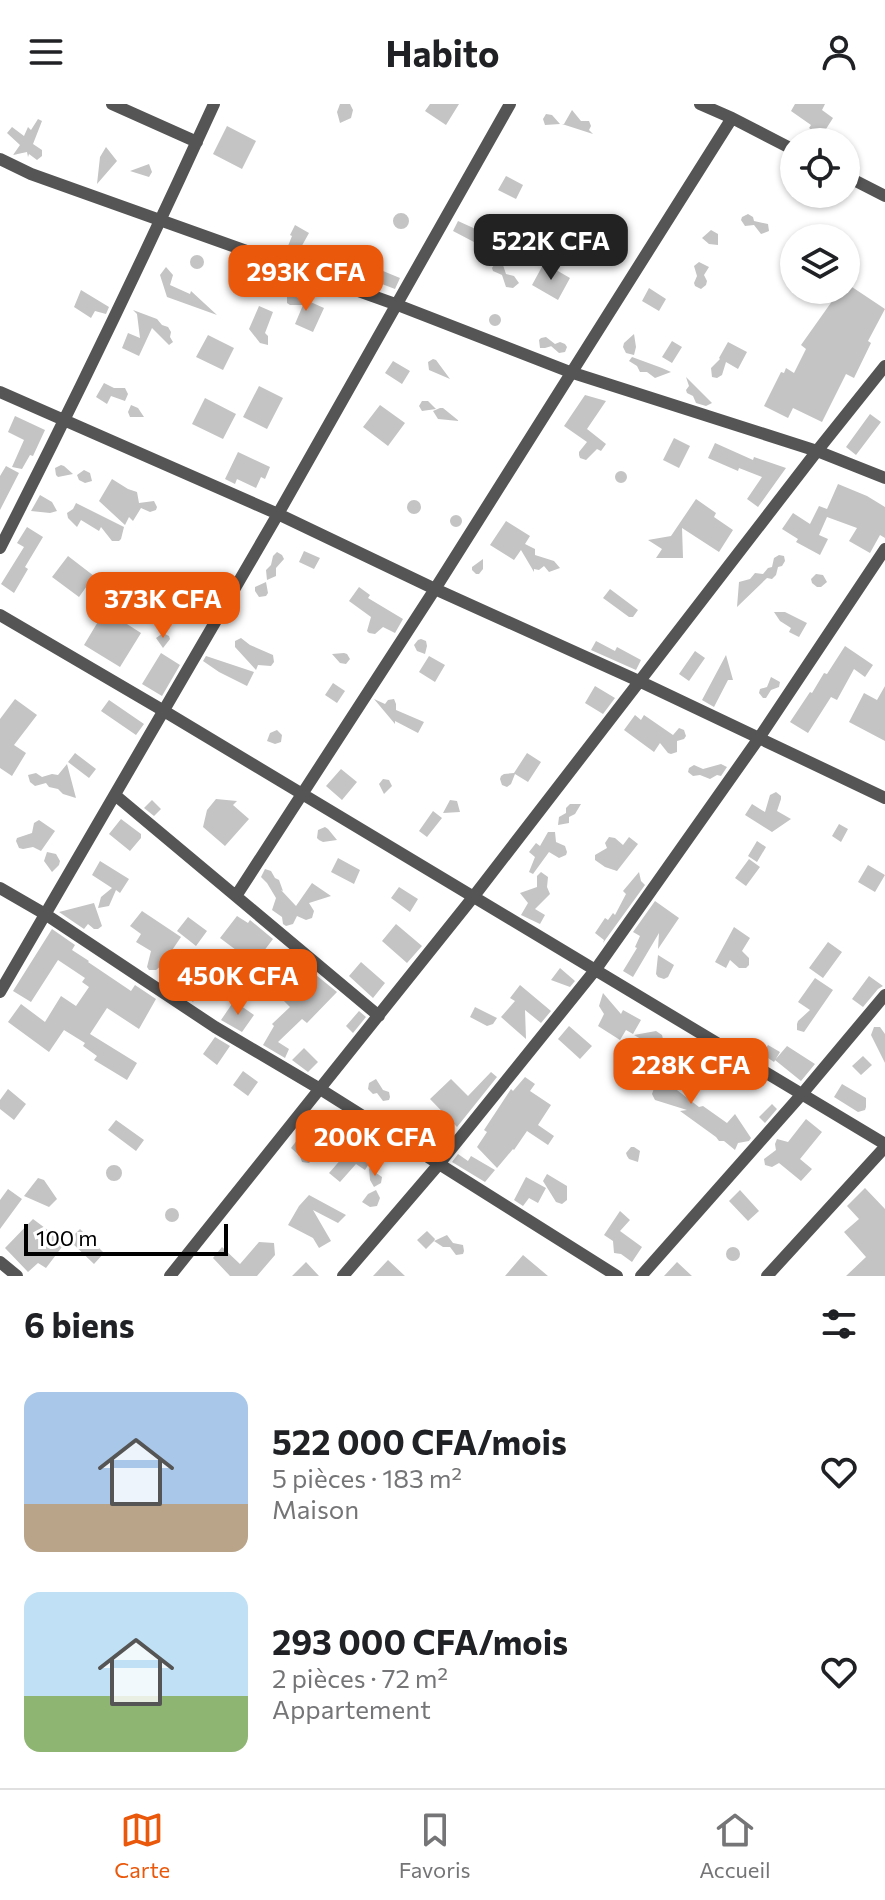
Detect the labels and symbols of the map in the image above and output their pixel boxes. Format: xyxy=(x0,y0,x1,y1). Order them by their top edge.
pin: 522K CFA xyxy=(468,214,634,282)
pin: 293K CFA xyxy=(223,245,389,313)
pin: 373K CFA xyxy=(80,572,246,640)
pin: 450K CFA xyxy=(155,949,321,1017)
pin: 228K CFA xyxy=(608,1038,774,1106)
pin: 200K CFA xyxy=(292,1110,458,1178)
scale bar xyxy=(24,1220,228,1256)

